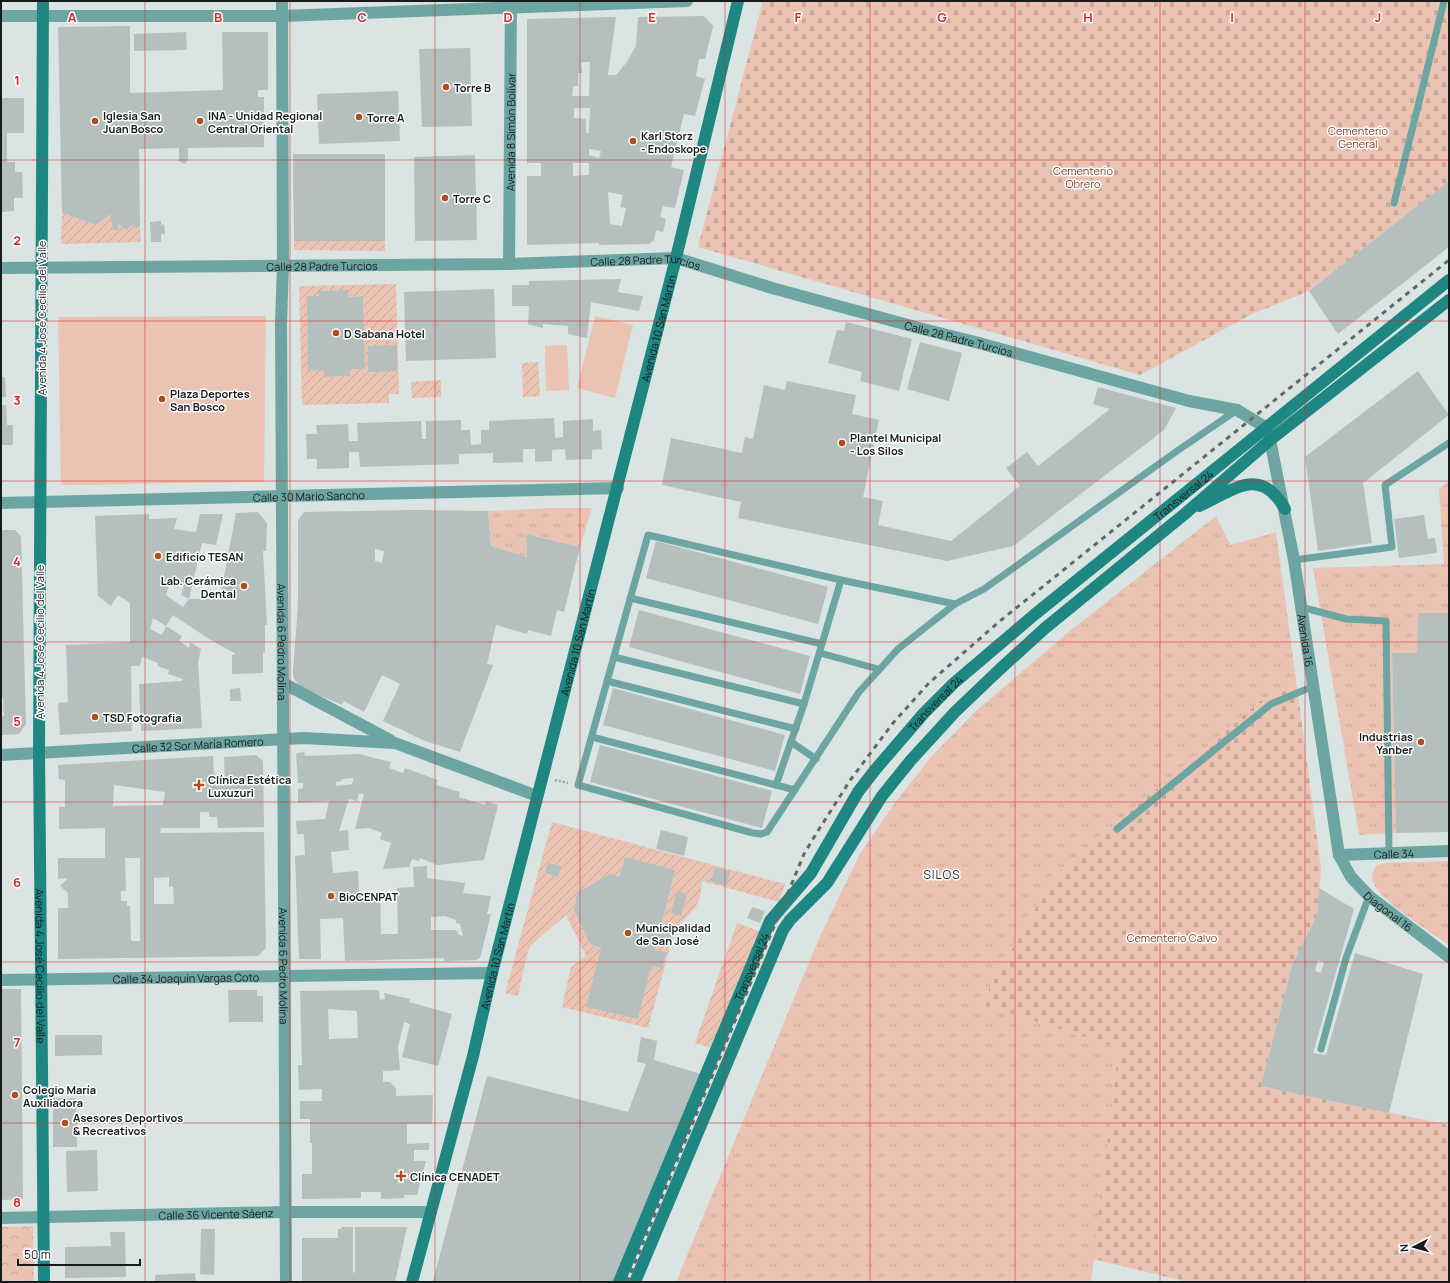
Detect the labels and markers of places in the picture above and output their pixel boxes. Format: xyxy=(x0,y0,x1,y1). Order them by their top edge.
place label: Torre B xyxy=(454,80,491,95)
marker: Torre B xyxy=(441,82,451,92)
place label: Iglesia San Juan Bosco xyxy=(103,108,164,136)
place label: INA - Unidad Regional Central Oriental xyxy=(208,108,322,136)
place label: Torre A xyxy=(367,110,405,125)
marker: Torre A xyxy=(354,112,364,122)
marker: Iglesia San Juan Bosco xyxy=(90,116,100,126)
marker: INA - Unidad Regional Central Oriental xyxy=(195,116,205,126)
place label: Karl Storz - Endoskope xyxy=(641,128,707,156)
marker: Karl Storz - Endoskope xyxy=(628,136,638,146)
place label: Torre C xyxy=(453,191,491,206)
marker: Torre C xyxy=(440,193,450,203)
place label: D Sabana Hotel xyxy=(344,326,425,341)
marker: D Sabana Hotel xyxy=(331,328,341,338)
place label: Plaza Deportes San Bosco xyxy=(170,386,250,414)
marker: Plaza Deportes San Bosco xyxy=(157,394,167,404)
place label: Plantel Municipal - Los Silos xyxy=(850,430,941,458)
marker: Plantel Municipal - Los Silos xyxy=(837,438,847,448)
place label: Edificio TESAN xyxy=(166,549,244,564)
marker: Edificio TESAN xyxy=(153,551,163,561)
place label: Lab. Cerámica Dental xyxy=(161,573,236,601)
marker: Lab. Cerámica Dental xyxy=(239,581,249,591)
place label: TSD Fotografia xyxy=(103,710,182,725)
marker: TSD Fotografia xyxy=(90,712,100,722)
place label: Industrias Yanber xyxy=(1359,729,1414,757)
marker: Industrias Yanber xyxy=(1416,737,1426,747)
place label: Clínica Estética Luxuzuri xyxy=(208,772,291,800)
marker: Clínica Estética Luxuzuri xyxy=(193,779,205,791)
place label: BioCENPAT xyxy=(339,889,398,904)
marker: BioCENPAT xyxy=(326,891,336,901)
place label: Municipalidad de San José xyxy=(636,920,711,948)
marker: Municipalidad de San José xyxy=(623,928,633,938)
place label: Colegio María Auxiliadora xyxy=(23,1082,96,1110)
marker: Colegio María Auxiliadora xyxy=(10,1090,20,1100)
place label: Asesores Deportivos & Recreativos xyxy=(73,1110,183,1138)
marker: Asesores Deportivos & Recreativos xyxy=(60,1118,70,1128)
place label: Clínica CENADET xyxy=(410,1169,500,1184)
marker: Clínica CENADET xyxy=(395,1170,407,1182)

